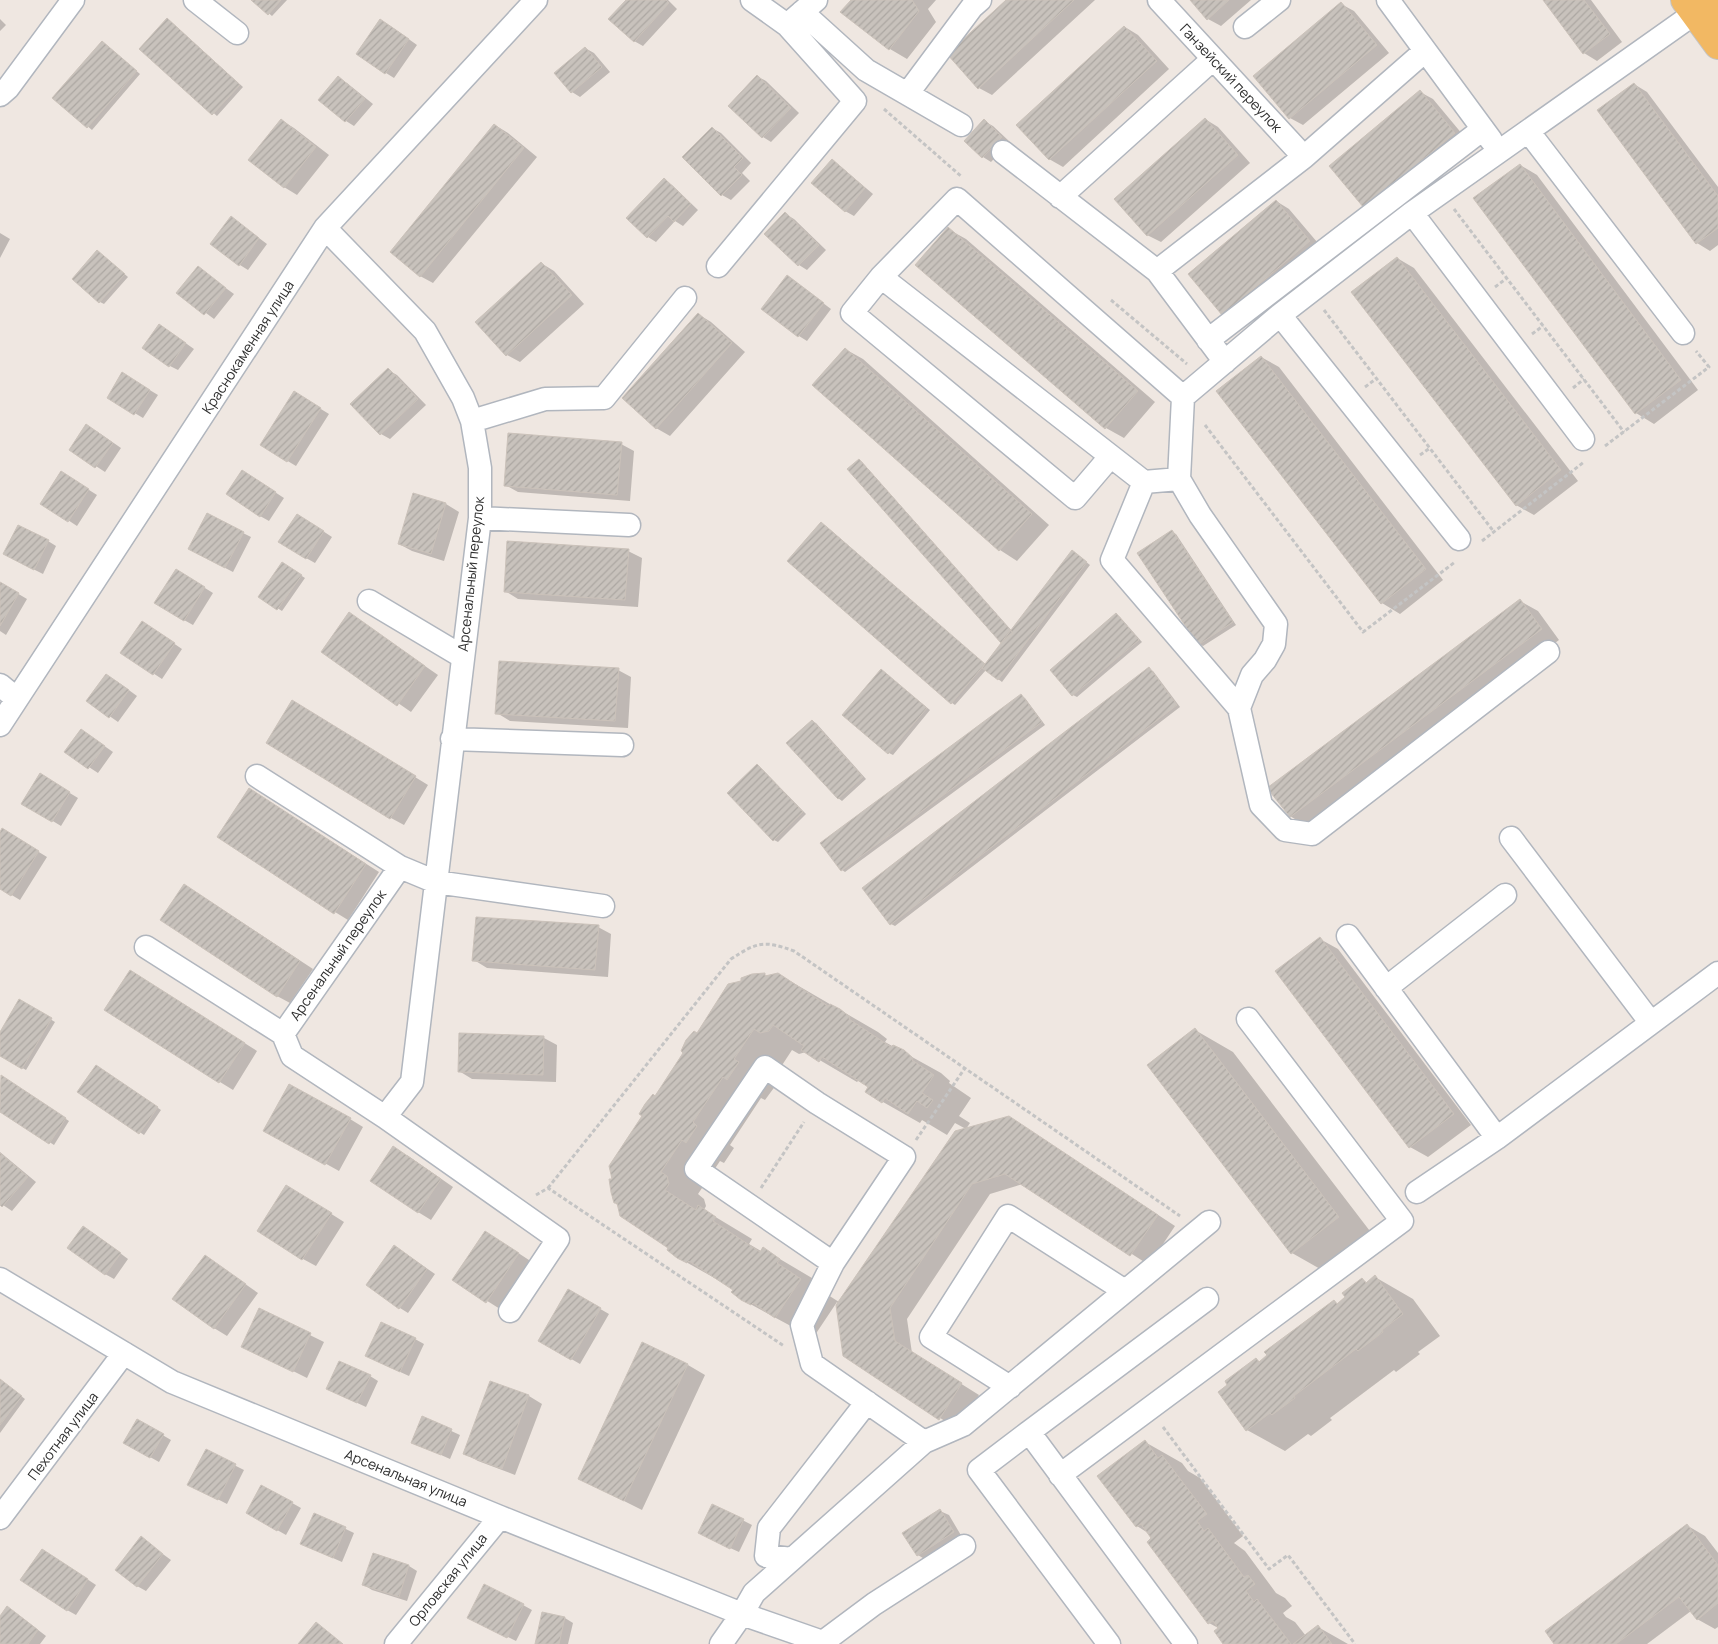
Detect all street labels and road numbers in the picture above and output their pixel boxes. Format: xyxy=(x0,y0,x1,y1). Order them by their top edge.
street label: Ганзейский переулок xyxy=(1176,19,1287,137)
street label: Краснокаменная улица xyxy=(197,276,298,417)
street label: Арсенальный переулок xyxy=(453,494,488,652)
street label: Арсенальный переулок xyxy=(285,885,391,1024)
street label: Пехотная улица xyxy=(23,1388,102,1484)
street label: Арсенальная улица xyxy=(342,1444,470,1511)
street label: Орловская улица xyxy=(404,1529,491,1630)

